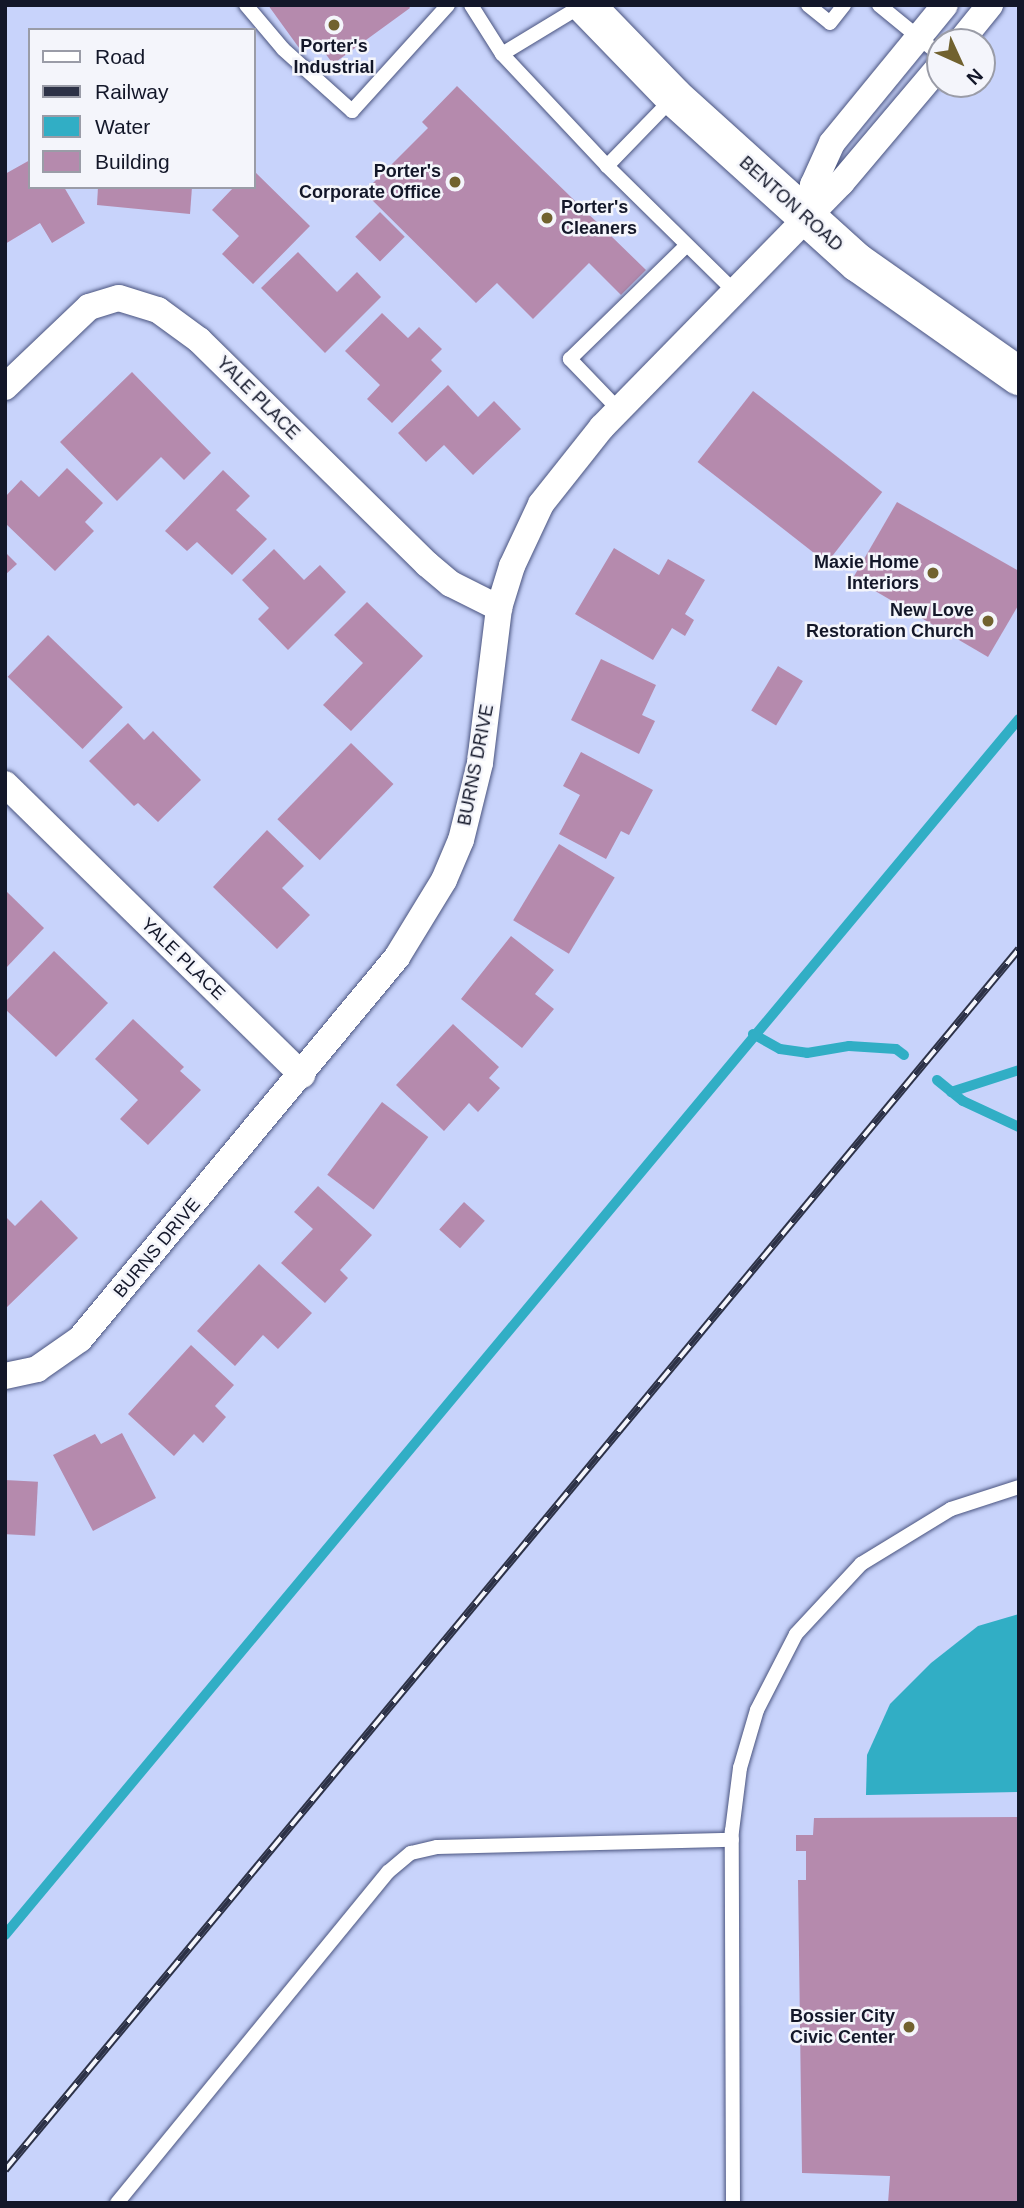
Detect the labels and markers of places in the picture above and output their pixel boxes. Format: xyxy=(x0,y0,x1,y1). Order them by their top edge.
marker: Porter's Industrial xyxy=(326,17,342,33)
place label: Porter's Industrial xyxy=(293,36,375,78)
place label: Porter's Corporate Office xyxy=(299,161,441,204)
marker: Porter's Corporate Office xyxy=(447,174,463,190)
place label: Porter's Cleaners xyxy=(561,197,637,240)
marker: Porter's Cleaners xyxy=(539,210,555,226)
place label: Maxie Home Interiors xyxy=(814,552,919,594)
marker: Maxie Home Interiors xyxy=(925,565,941,581)
place label: New Love Restoration Church xyxy=(806,600,974,642)
marker: New Love Restoration Church xyxy=(980,613,996,629)
place label: Bossier City Civic Center xyxy=(790,2006,895,2048)
marker: Bossier City Civic Center xyxy=(901,2019,917,2035)

